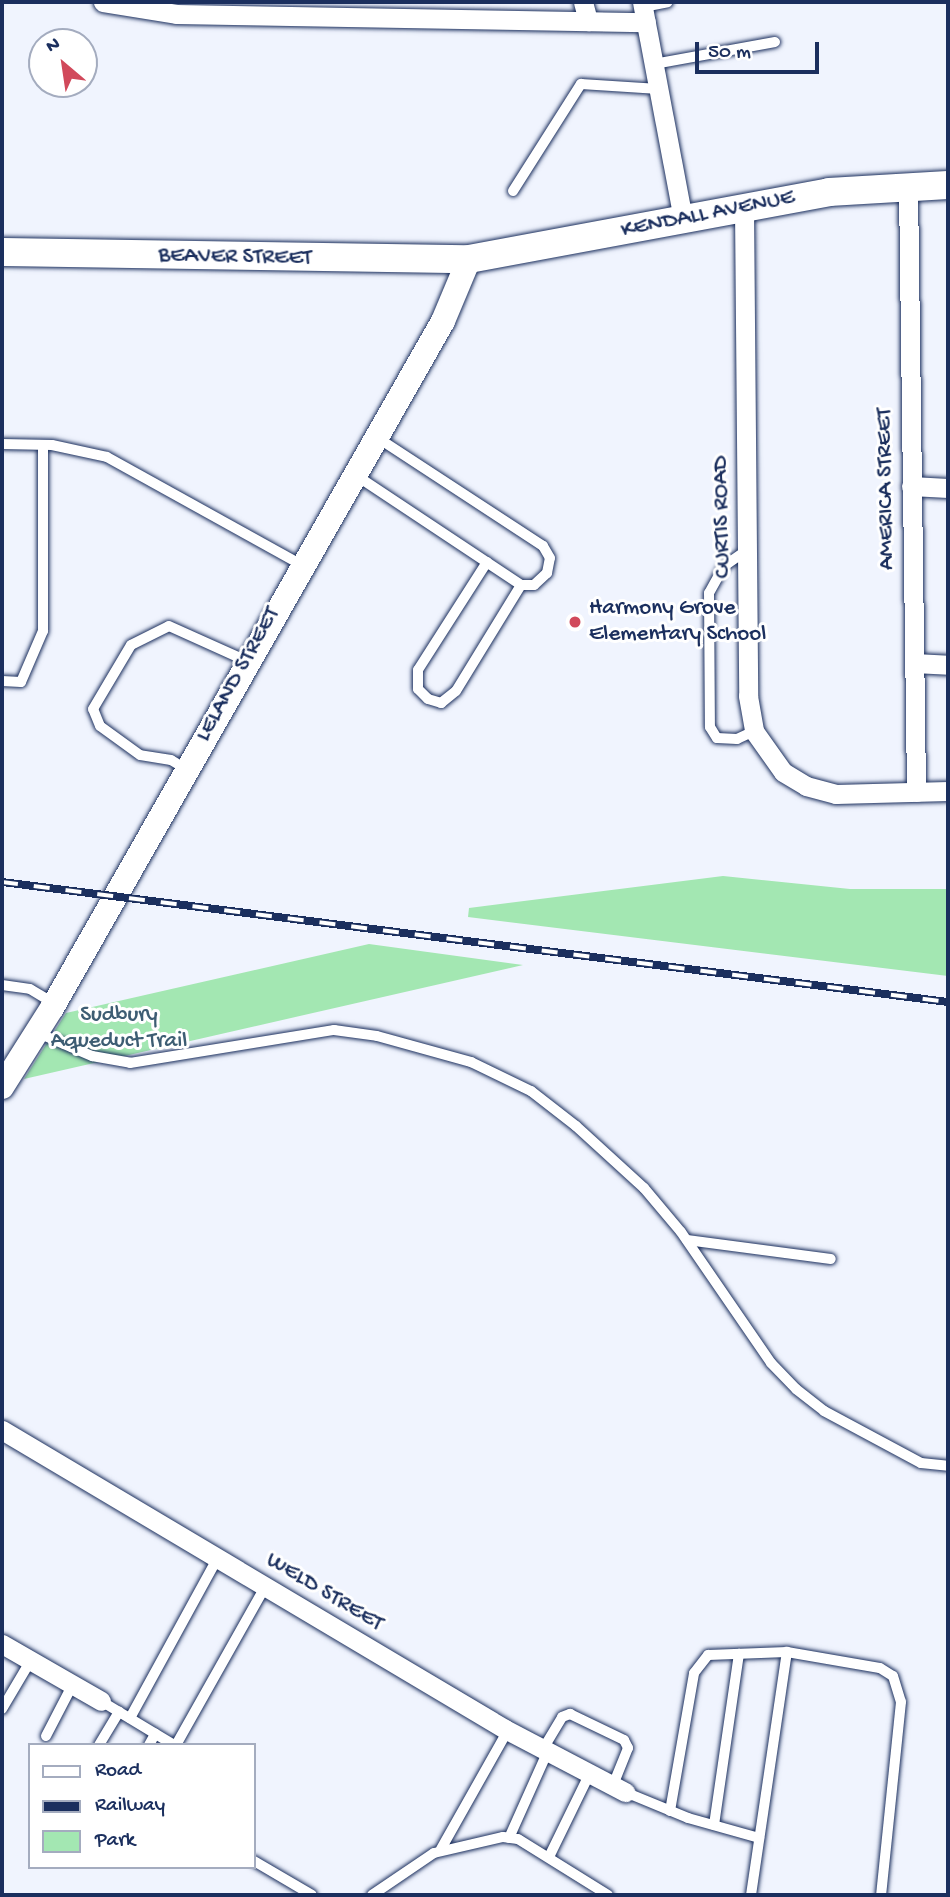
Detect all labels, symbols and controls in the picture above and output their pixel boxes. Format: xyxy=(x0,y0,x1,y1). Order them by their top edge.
north arrow xyxy=(28,28,98,98)
scale bar xyxy=(698,28,822,72)
text: N xyxy=(43,33,65,59)
text: 50 m xyxy=(708,41,751,66)
street label: KENDALL AVENUE xyxy=(619,185,797,245)
street label: BEAVER STREET xyxy=(158,243,312,273)
street label: AMERICA STREET xyxy=(872,408,902,570)
street label: CURTIS ROAD xyxy=(708,455,738,579)
place label: Harmony Grove Elementary School xyxy=(589,595,766,649)
street label: LELAND STREET xyxy=(191,603,287,747)
marker: Harmony Grove Elementary School xyxy=(567,614,583,630)
park label: Sudbury Aqueduct Trail xyxy=(51,1002,187,1056)
street label: WELD STREET xyxy=(260,1547,388,1639)
legend xyxy=(28,1743,256,1869)
text: Road xyxy=(95,1759,141,1784)
text: Railway xyxy=(95,1794,165,1819)
text: Park xyxy=(95,1829,135,1854)

